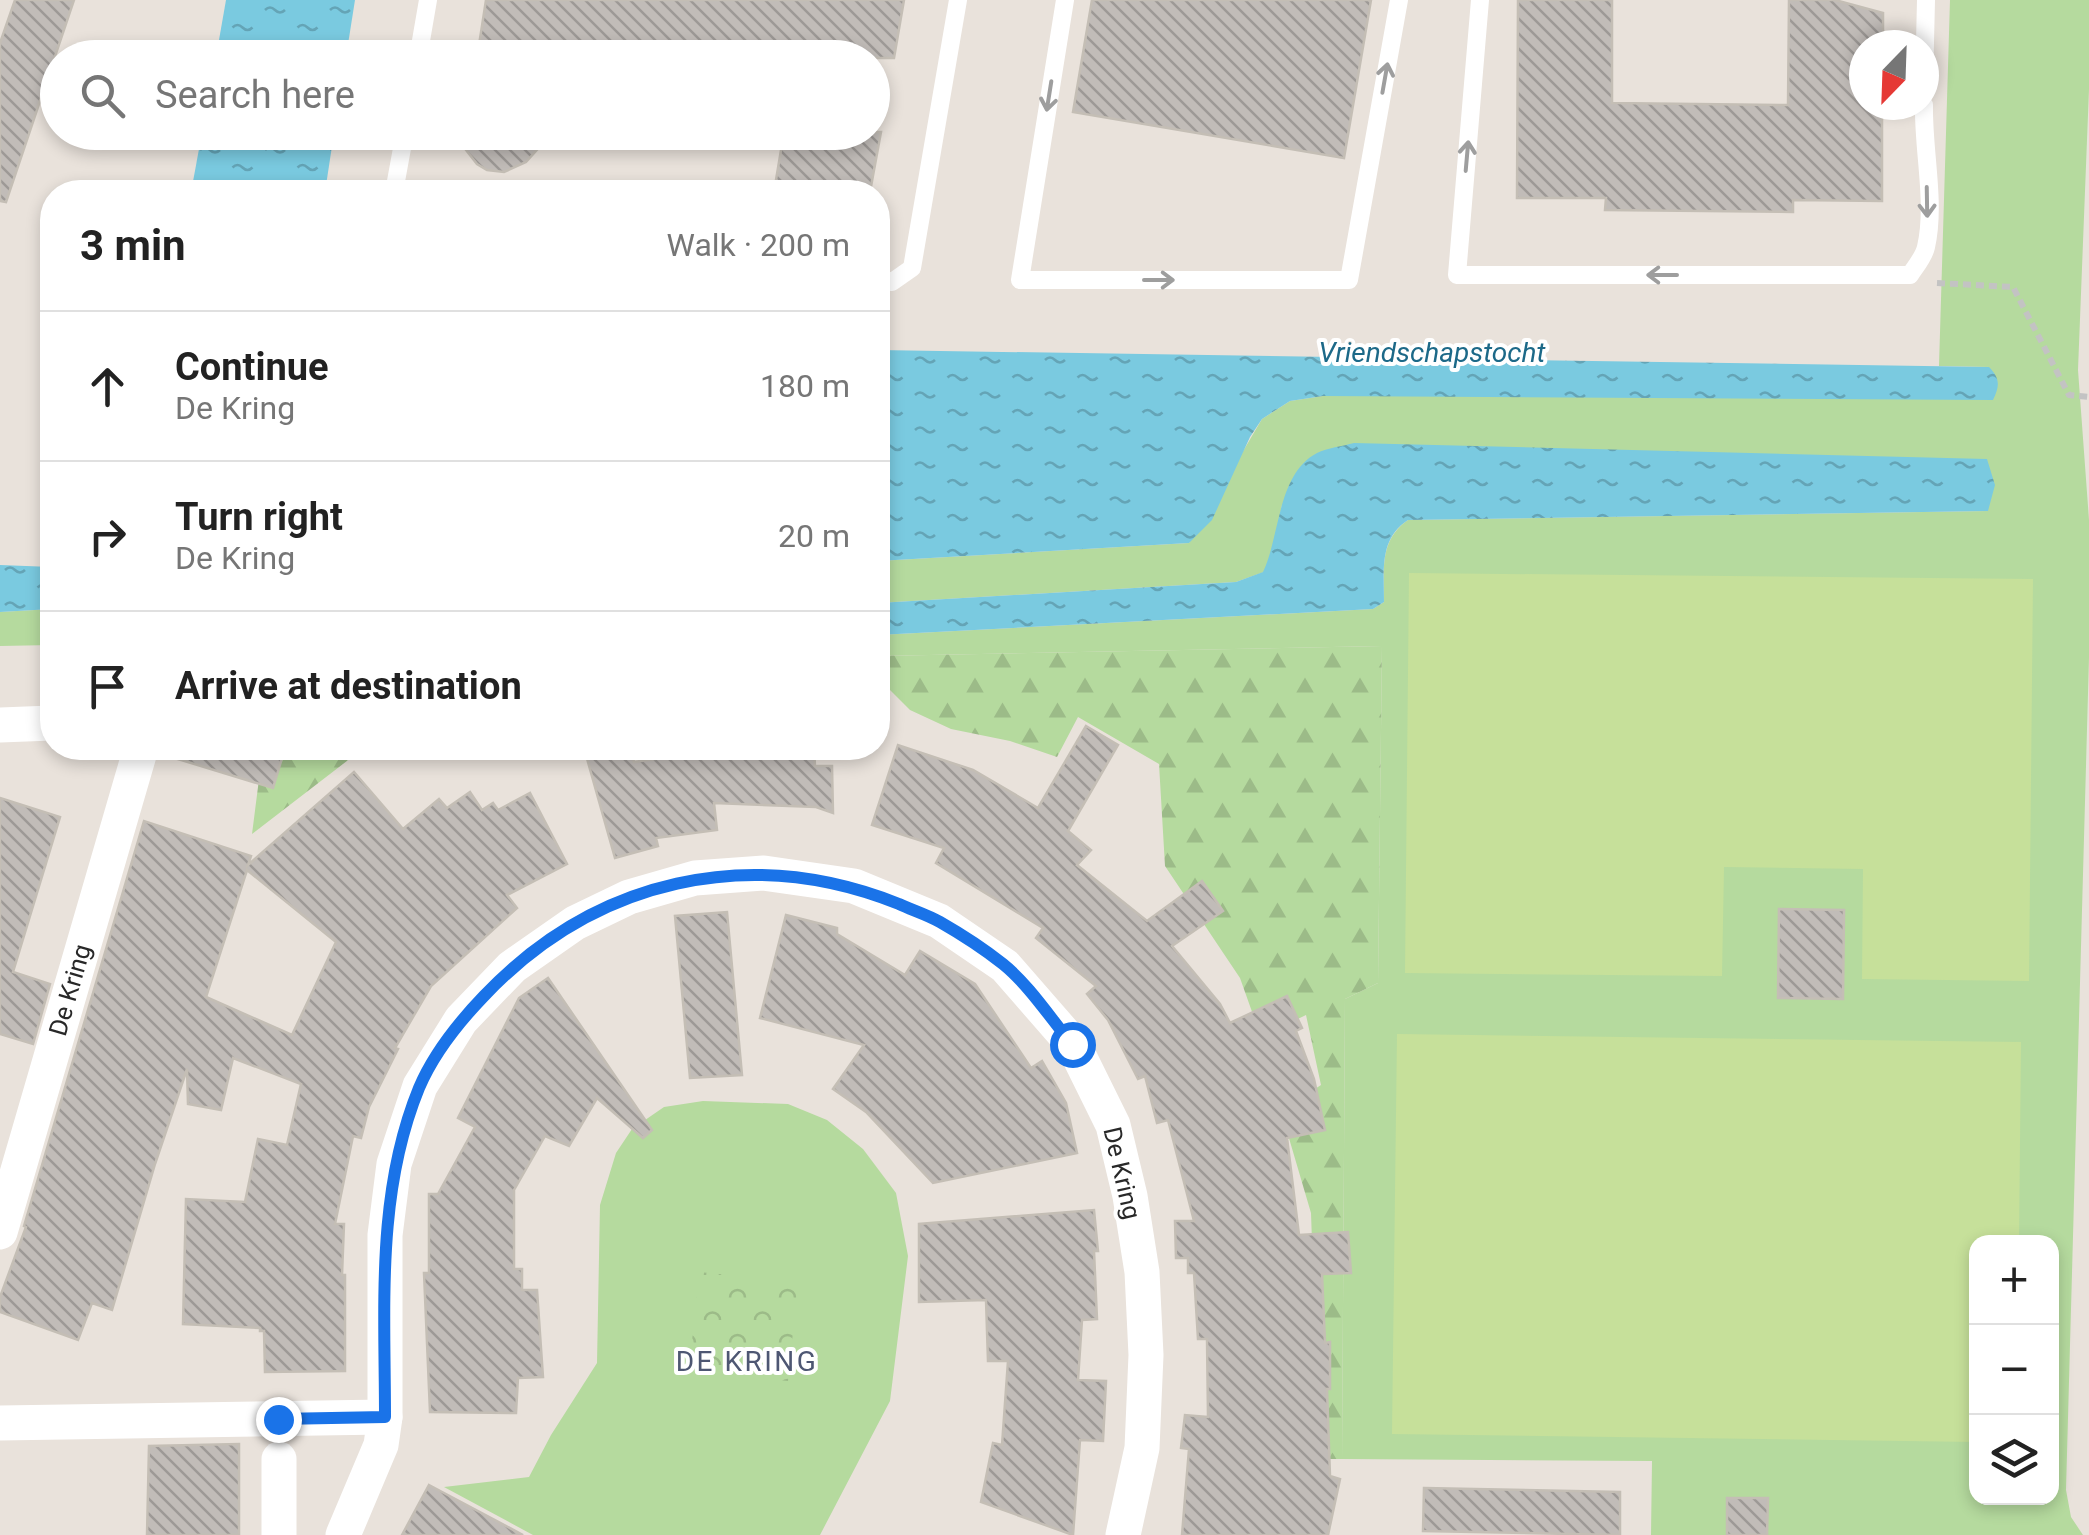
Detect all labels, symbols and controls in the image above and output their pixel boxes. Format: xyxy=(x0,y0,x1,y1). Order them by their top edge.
north arrow xyxy=(1849,30,1939,120)
search box xyxy=(40,40,890,150)
one-way arrow xyxy=(1376,63,1395,95)
icon: search xyxy=(75,68,130,123)
text: Search here xyxy=(155,73,355,117)
one-way arrow xyxy=(1040,80,1058,112)
one-way arrow xyxy=(1457,140,1476,172)
one-way arrow xyxy=(1918,186,1936,218)
text: 3 min xyxy=(80,221,186,270)
text: Walk · 200 m xyxy=(667,226,850,264)
one-way arrow xyxy=(1647,266,1680,284)
one-way arrow xyxy=(1142,270,1175,290)
water label: Vriendschapstocht xyxy=(1319,336,1547,369)
text: Continue xyxy=(175,345,329,389)
icon: ahead xyxy=(80,359,135,414)
text: 180 m xyxy=(760,367,850,405)
text: De Kring xyxy=(175,389,295,427)
text: Turn right xyxy=(175,495,343,539)
icon: right xyxy=(80,509,135,564)
text: 20 m xyxy=(778,517,850,555)
text: De Kring xyxy=(175,539,295,577)
icon: arrive xyxy=(80,659,135,714)
text: Arrive at destination xyxy=(175,664,522,708)
street label: De Kring xyxy=(43,941,97,1039)
route start xyxy=(1050,1022,1096,1068)
street label: De Kring xyxy=(1097,1124,1147,1222)
map controls xyxy=(1969,1235,2059,1505)
button: + xyxy=(1969,1235,2059,1325)
button: − xyxy=(1969,1325,2059,1415)
district label: DE KRING xyxy=(676,1345,818,1378)
route end xyxy=(256,1397,302,1443)
button: layers xyxy=(1969,1415,2059,1505)

